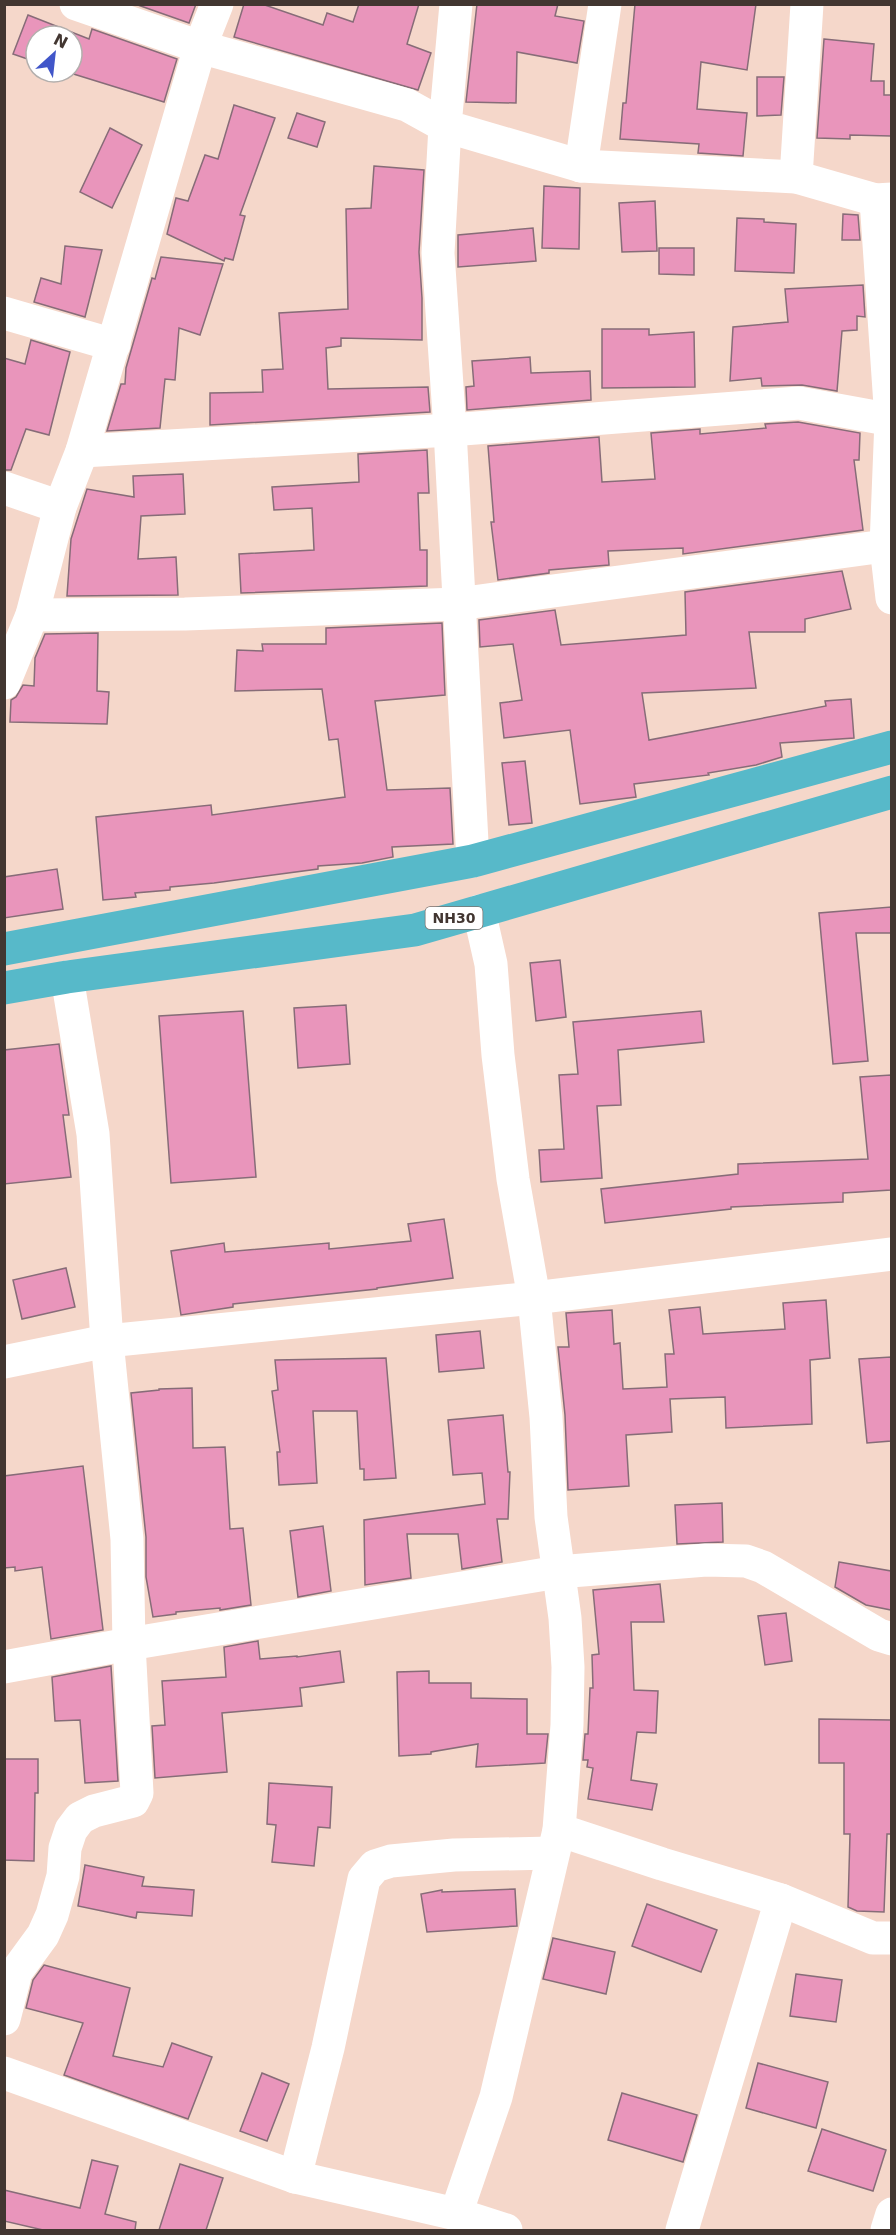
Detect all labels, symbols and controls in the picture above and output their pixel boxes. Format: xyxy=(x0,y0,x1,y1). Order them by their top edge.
north arrow xyxy=(24,24,84,84)
text: N xyxy=(50,30,71,53)
road number: NH30 xyxy=(426,907,482,929)

